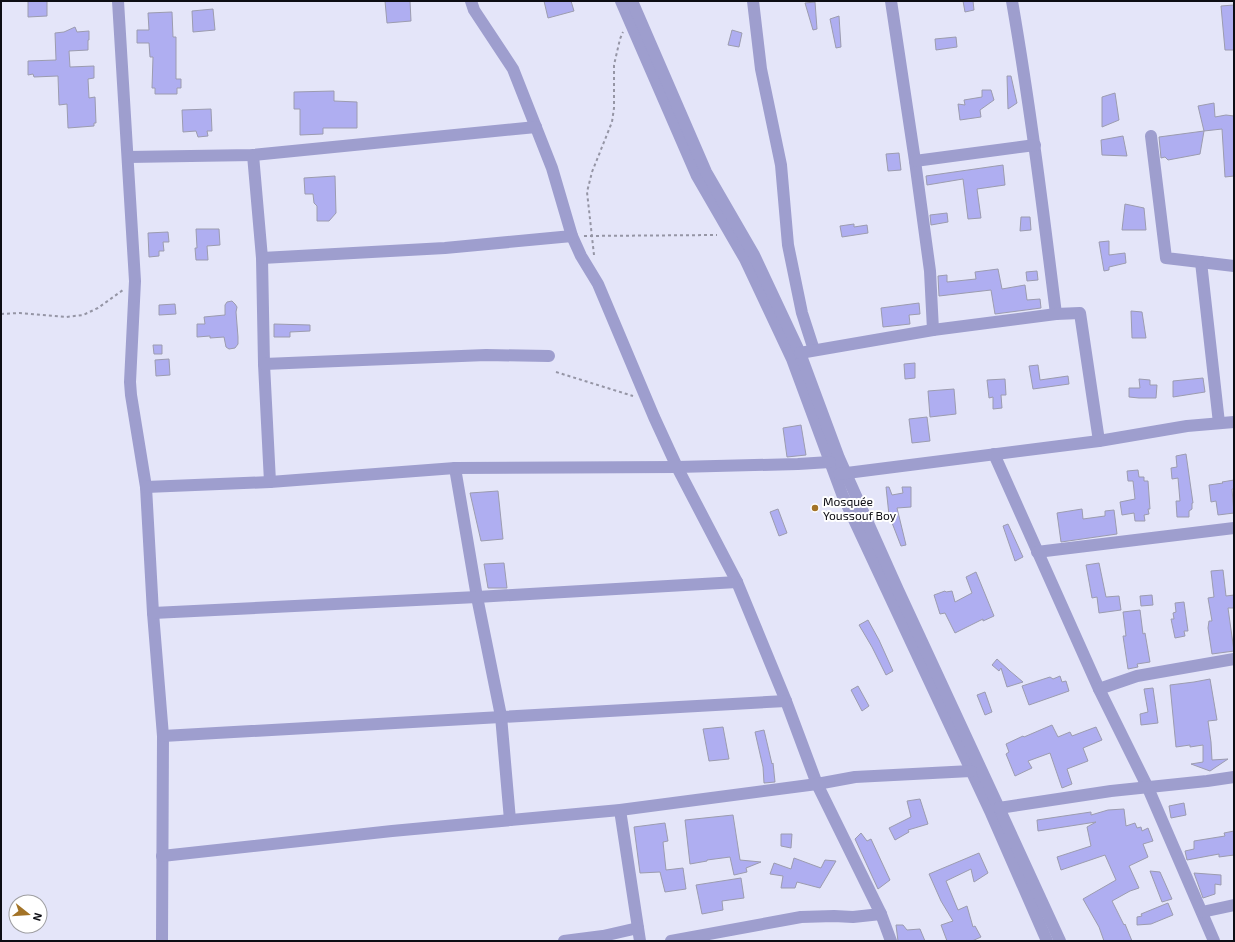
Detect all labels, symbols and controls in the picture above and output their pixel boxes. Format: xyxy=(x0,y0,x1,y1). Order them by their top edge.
place label: Mosquée Youssouf Boy xyxy=(823,494,897,522)
marker: Mosquée Youssouf Boy xyxy=(810,503,820,513)
north arrow xyxy=(8,894,48,934)
text: N xyxy=(31,911,45,923)

